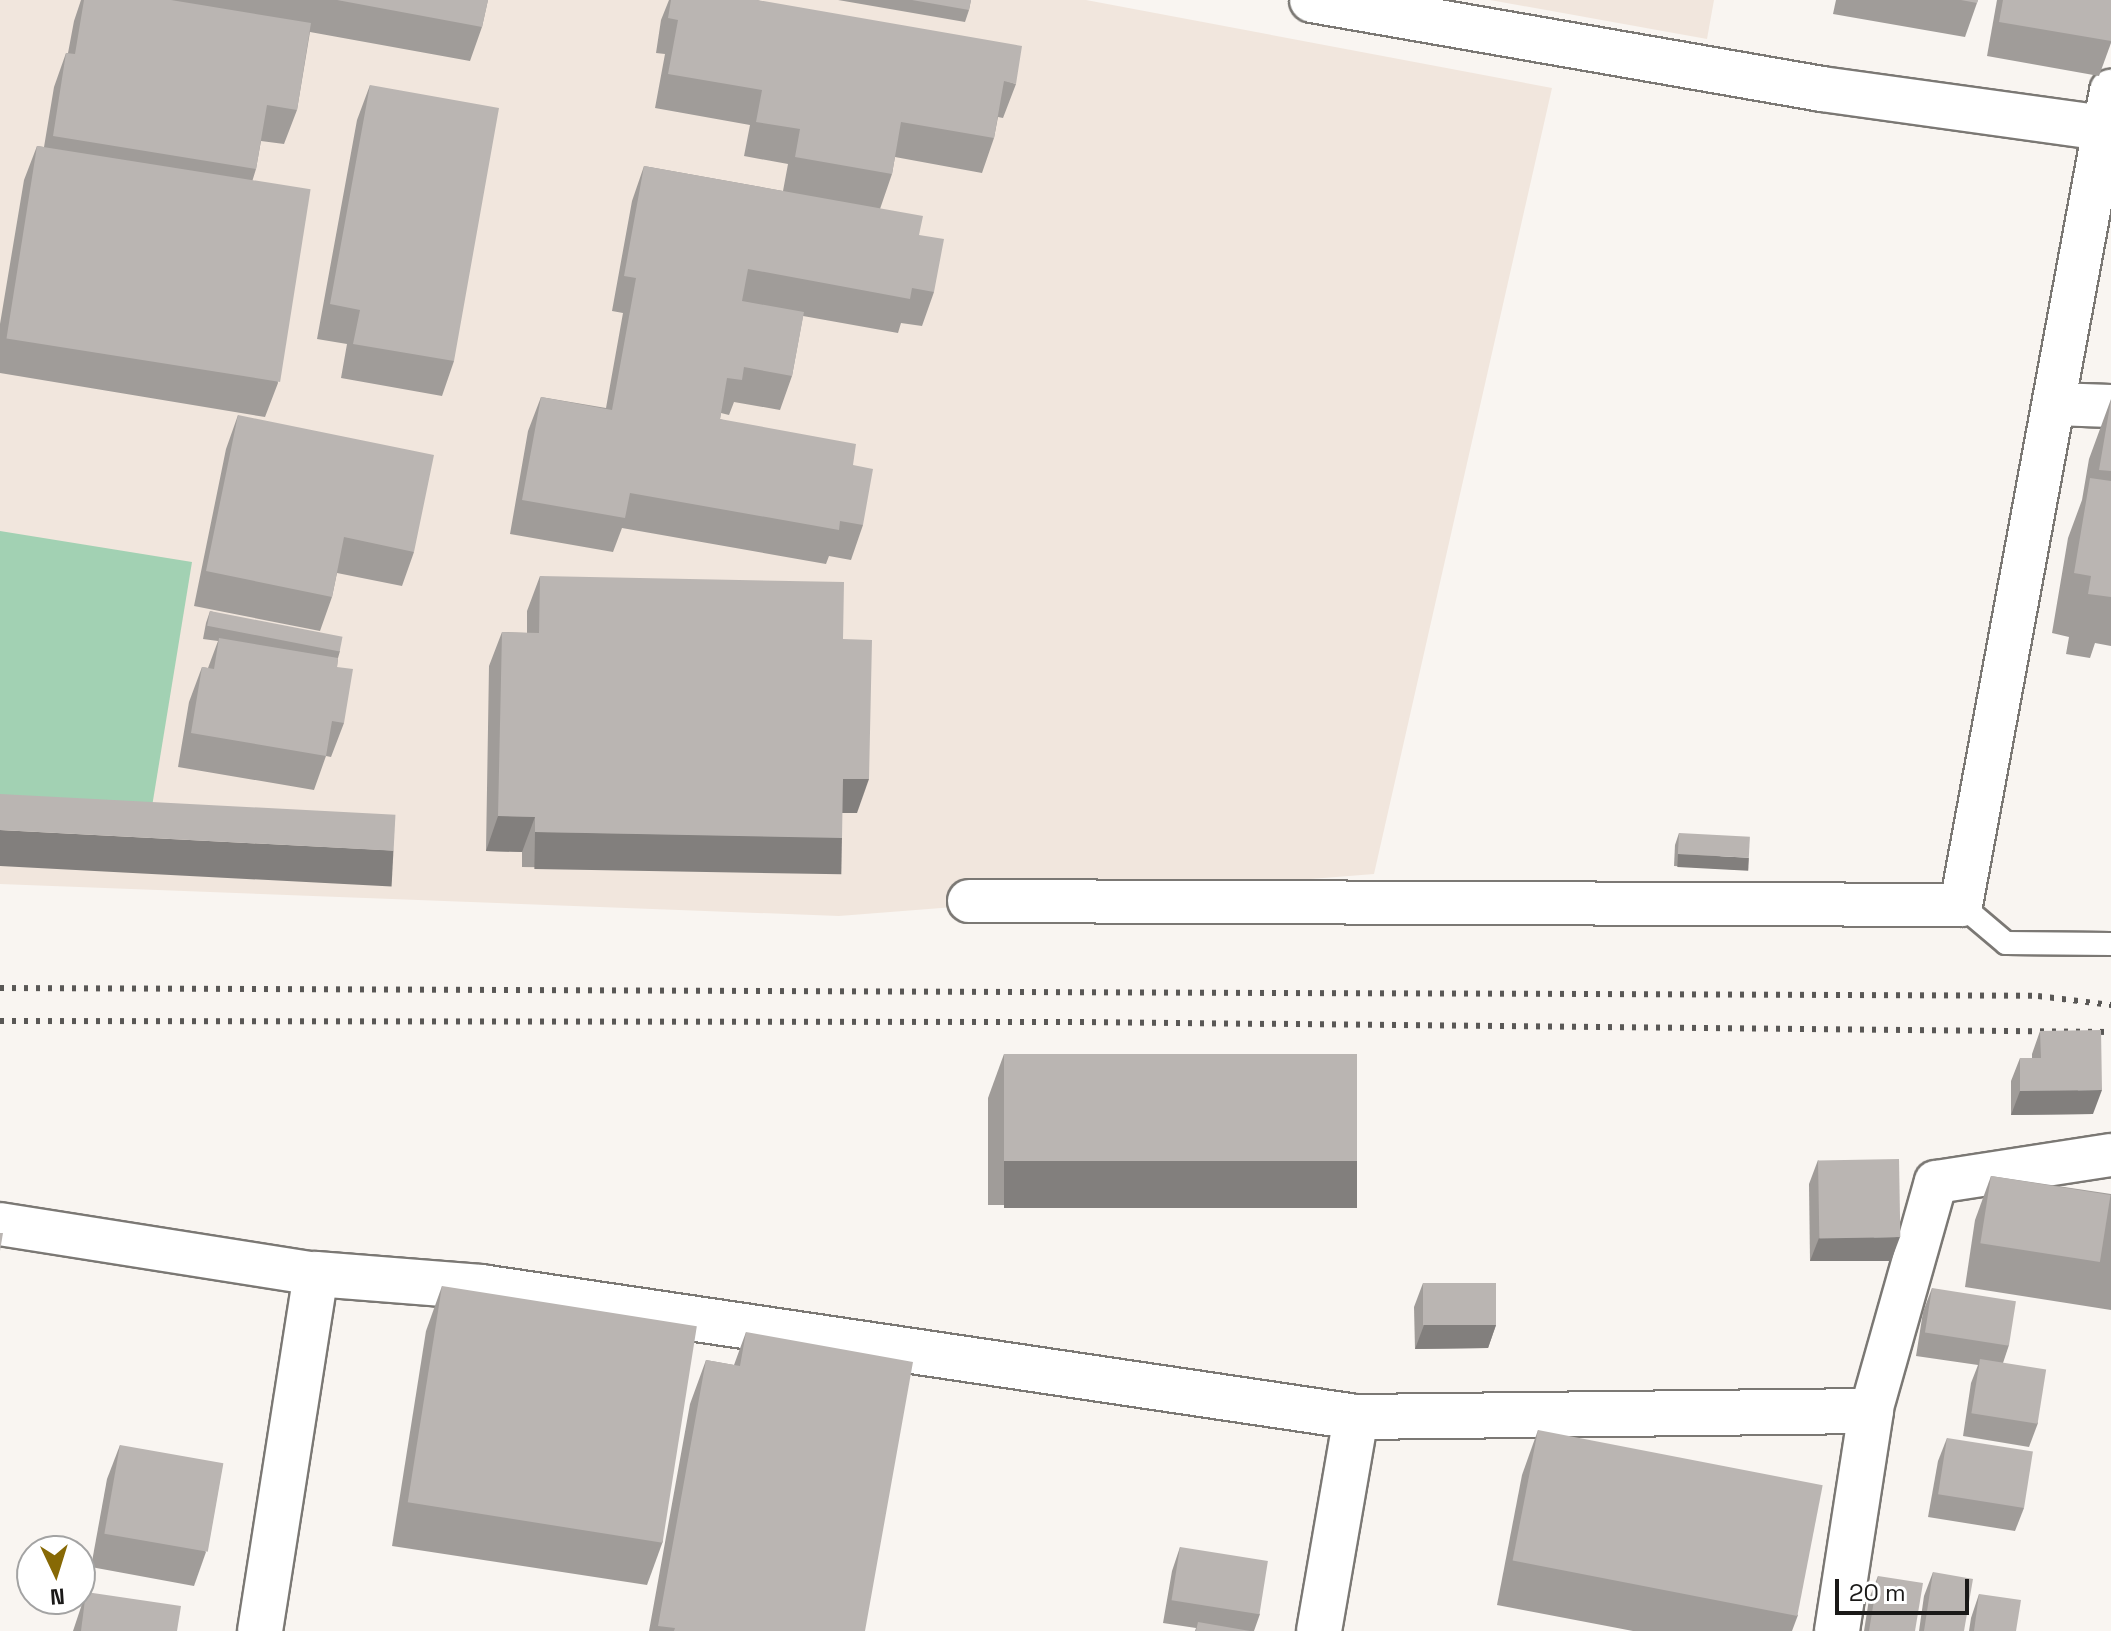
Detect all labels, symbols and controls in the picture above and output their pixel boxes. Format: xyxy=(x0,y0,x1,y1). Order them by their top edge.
north arrow xyxy=(16,1535,96,1615)
scale bar xyxy=(1839,1563,1973,1613)
text: 20 m xyxy=(1849,1577,1906,1608)
text: N xyxy=(49,1582,66,1611)

